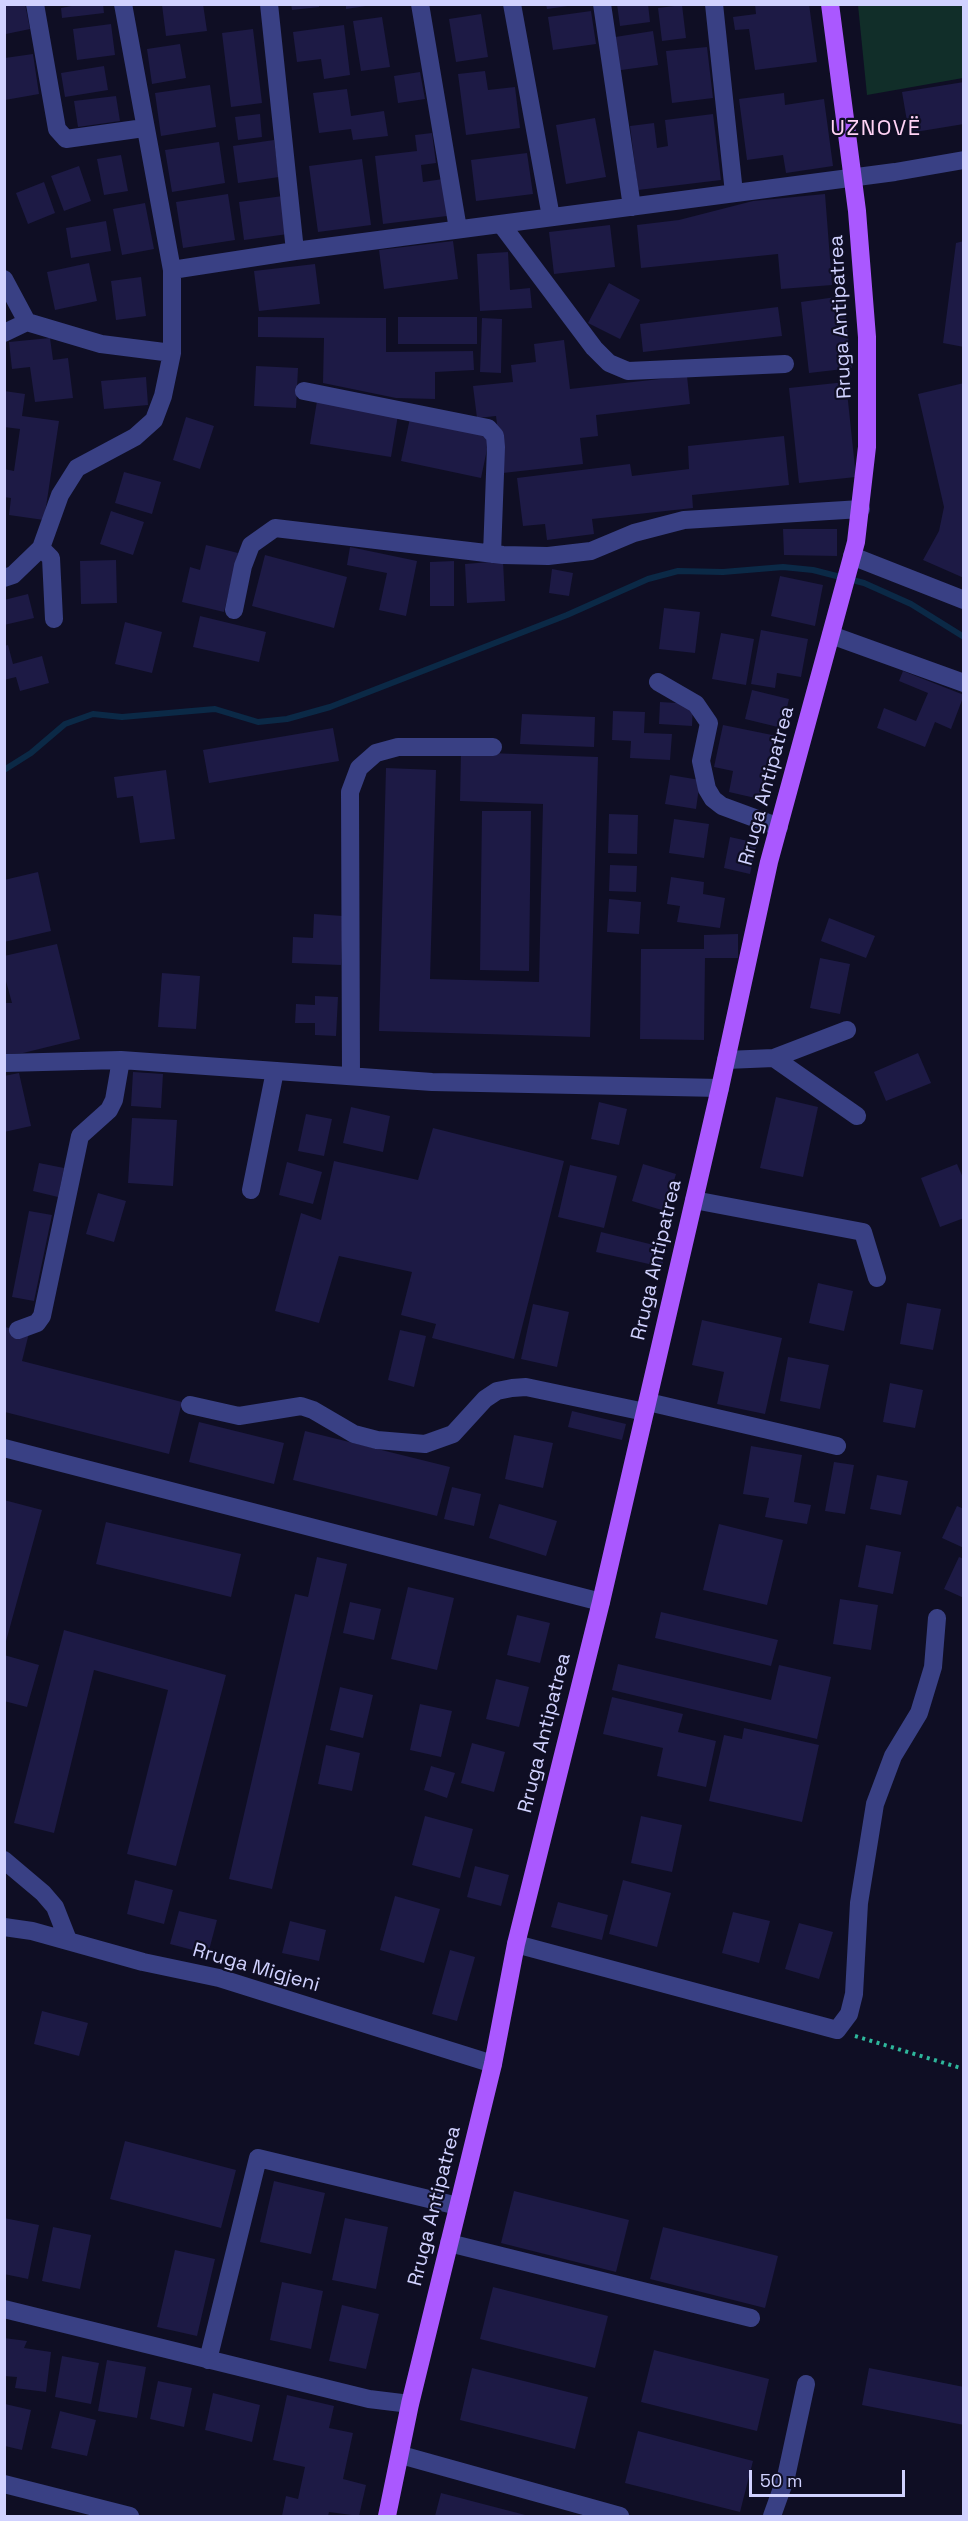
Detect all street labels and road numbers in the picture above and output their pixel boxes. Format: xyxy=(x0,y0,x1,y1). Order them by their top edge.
street label: Rruga Antipatrea xyxy=(825,234,857,400)
street label: Rruga Antipatrea xyxy=(734,704,800,868)
street label: Rruga Antipatrea xyxy=(627,1177,687,1343)
street label: Rruga Antipatrea xyxy=(514,1651,576,1815)
street label: Rruga Migjeni xyxy=(190,1938,322,1998)
street label: Rruga Antipatrea xyxy=(404,2124,466,2288)

